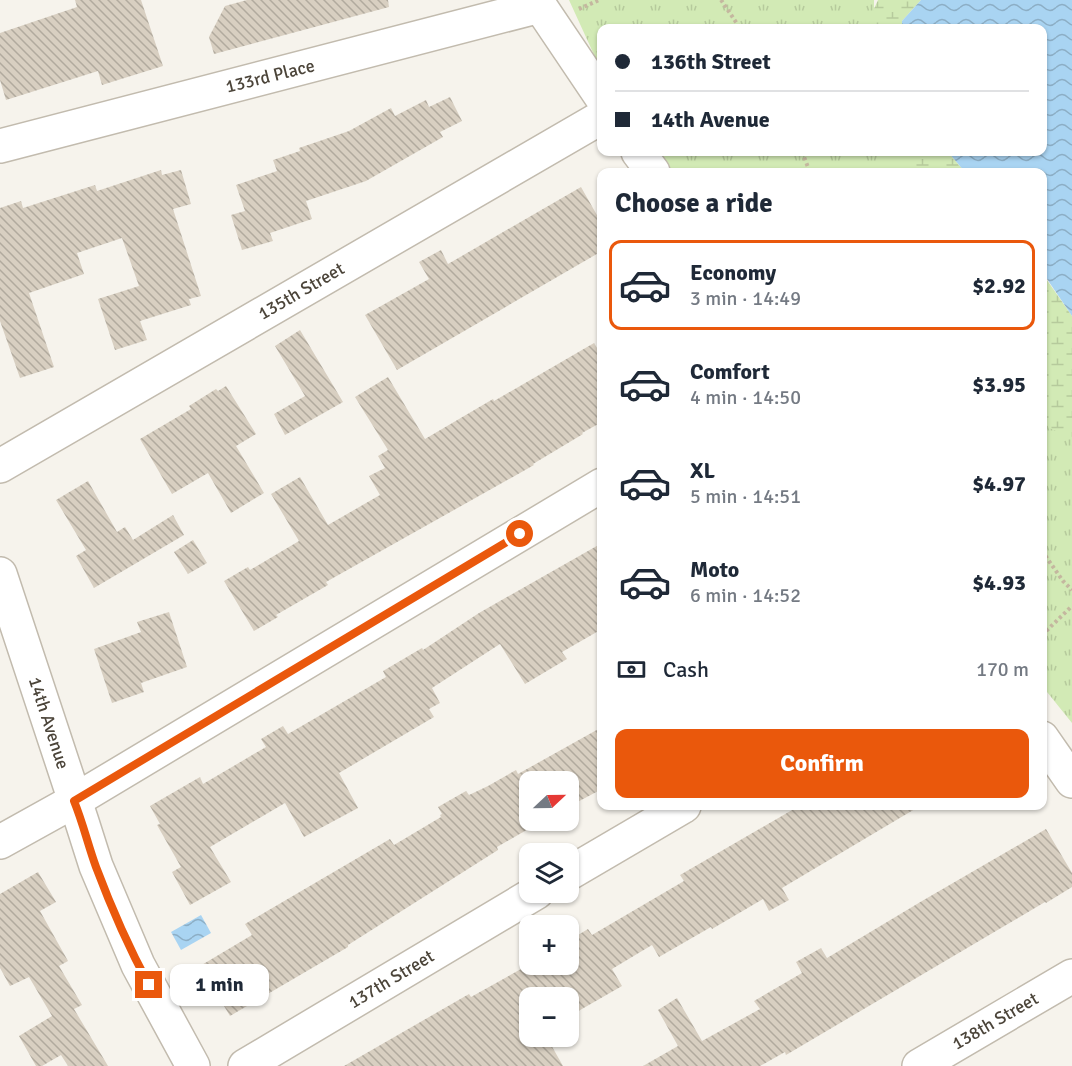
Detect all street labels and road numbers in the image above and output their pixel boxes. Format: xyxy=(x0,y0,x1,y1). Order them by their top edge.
street label: 133rd Place xyxy=(223,54,317,98)
street label: 135th Street xyxy=(254,257,348,325)
street label: 14th Avenue xyxy=(24,674,74,772)
street label: 137th Street xyxy=(344,945,438,1013)
street label: 138th Street xyxy=(948,987,1042,1055)

